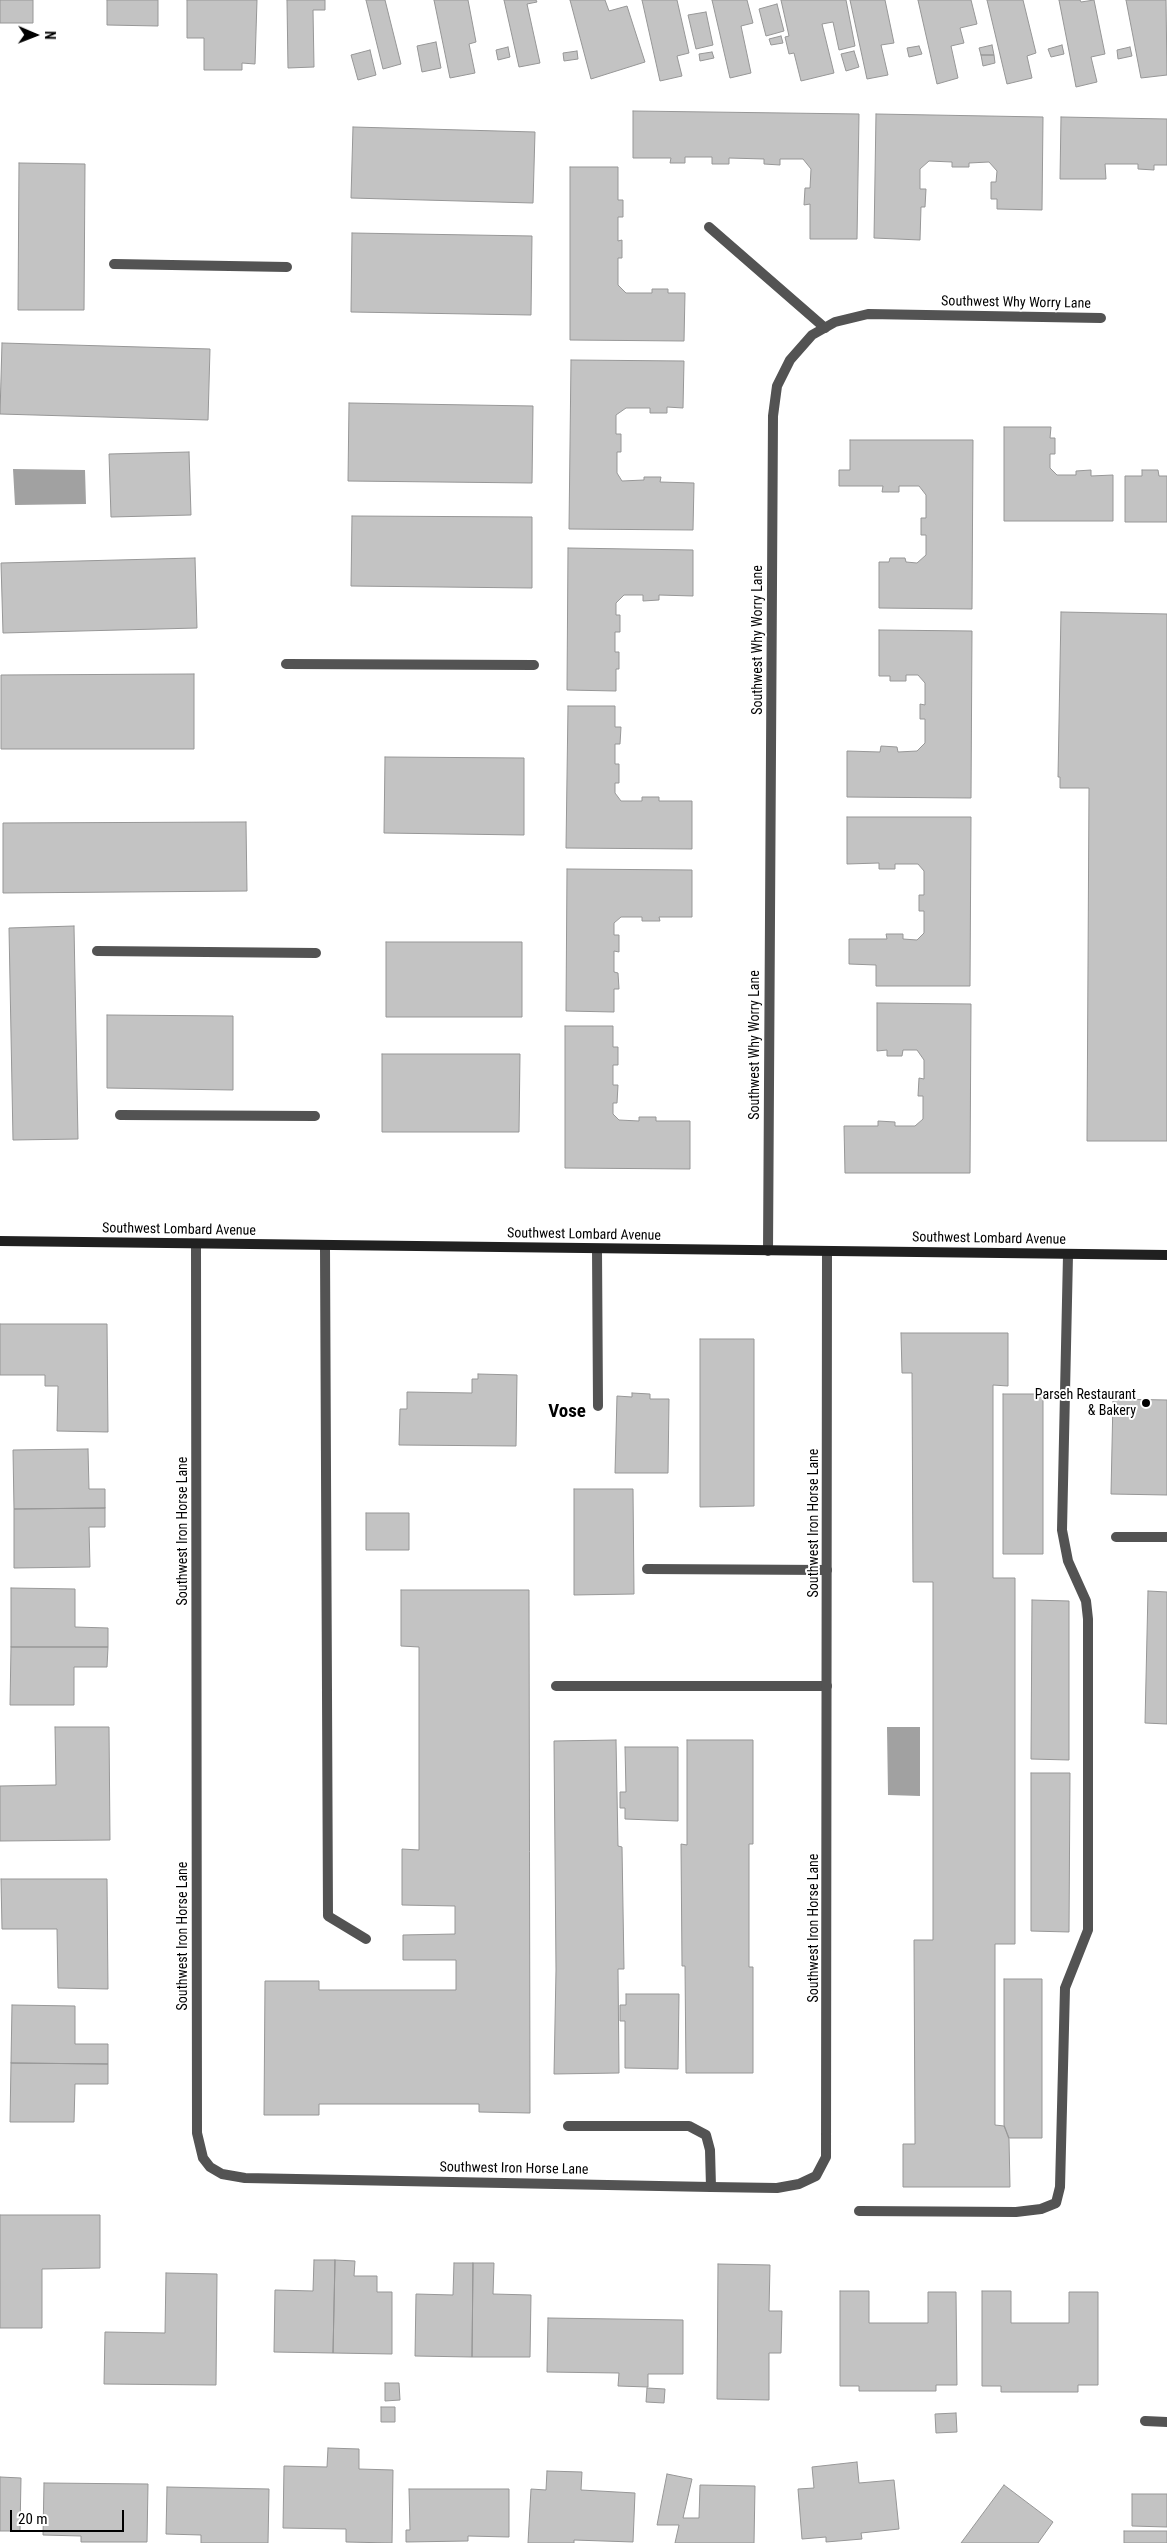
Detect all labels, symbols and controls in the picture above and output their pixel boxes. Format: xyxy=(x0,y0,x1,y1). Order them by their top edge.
north arrow xyxy=(10,10,60,60)
text: N xyxy=(42,31,58,40)
street label: Southwest Why Worry Lane xyxy=(941,293,1091,313)
street label: Southwest Why Worry Lane xyxy=(750,565,766,715)
street label: Southwest Why Worry Lane xyxy=(747,970,763,1120)
street label: Southwest Lombard Avenue xyxy=(102,1220,256,1240)
street label: Southwest Lombard Avenue xyxy=(507,1225,661,1245)
street label: Southwest Lombard Avenue xyxy=(912,1229,1066,1249)
place label: Parseh Restaurant & Bakery xyxy=(1035,1387,1136,1420)
marker: Parseh Restaurant & Bakery xyxy=(1140,1397,1152,1409)
district label: Vose xyxy=(548,1401,586,1423)
street label: Southwest Iron Horse Lane xyxy=(806,1449,822,1597)
street label: Southwest Iron Horse Lane xyxy=(175,1457,191,1605)
street label: Southwest Iron Horse Lane xyxy=(806,1854,822,2002)
street label: Southwest Iron Horse Lane xyxy=(175,1862,191,2010)
street label: Southwest Iron Horse Lane xyxy=(439,2159,589,2179)
scale bar xyxy=(12,2500,126,2532)
text: 20 m xyxy=(18,2510,48,2528)

